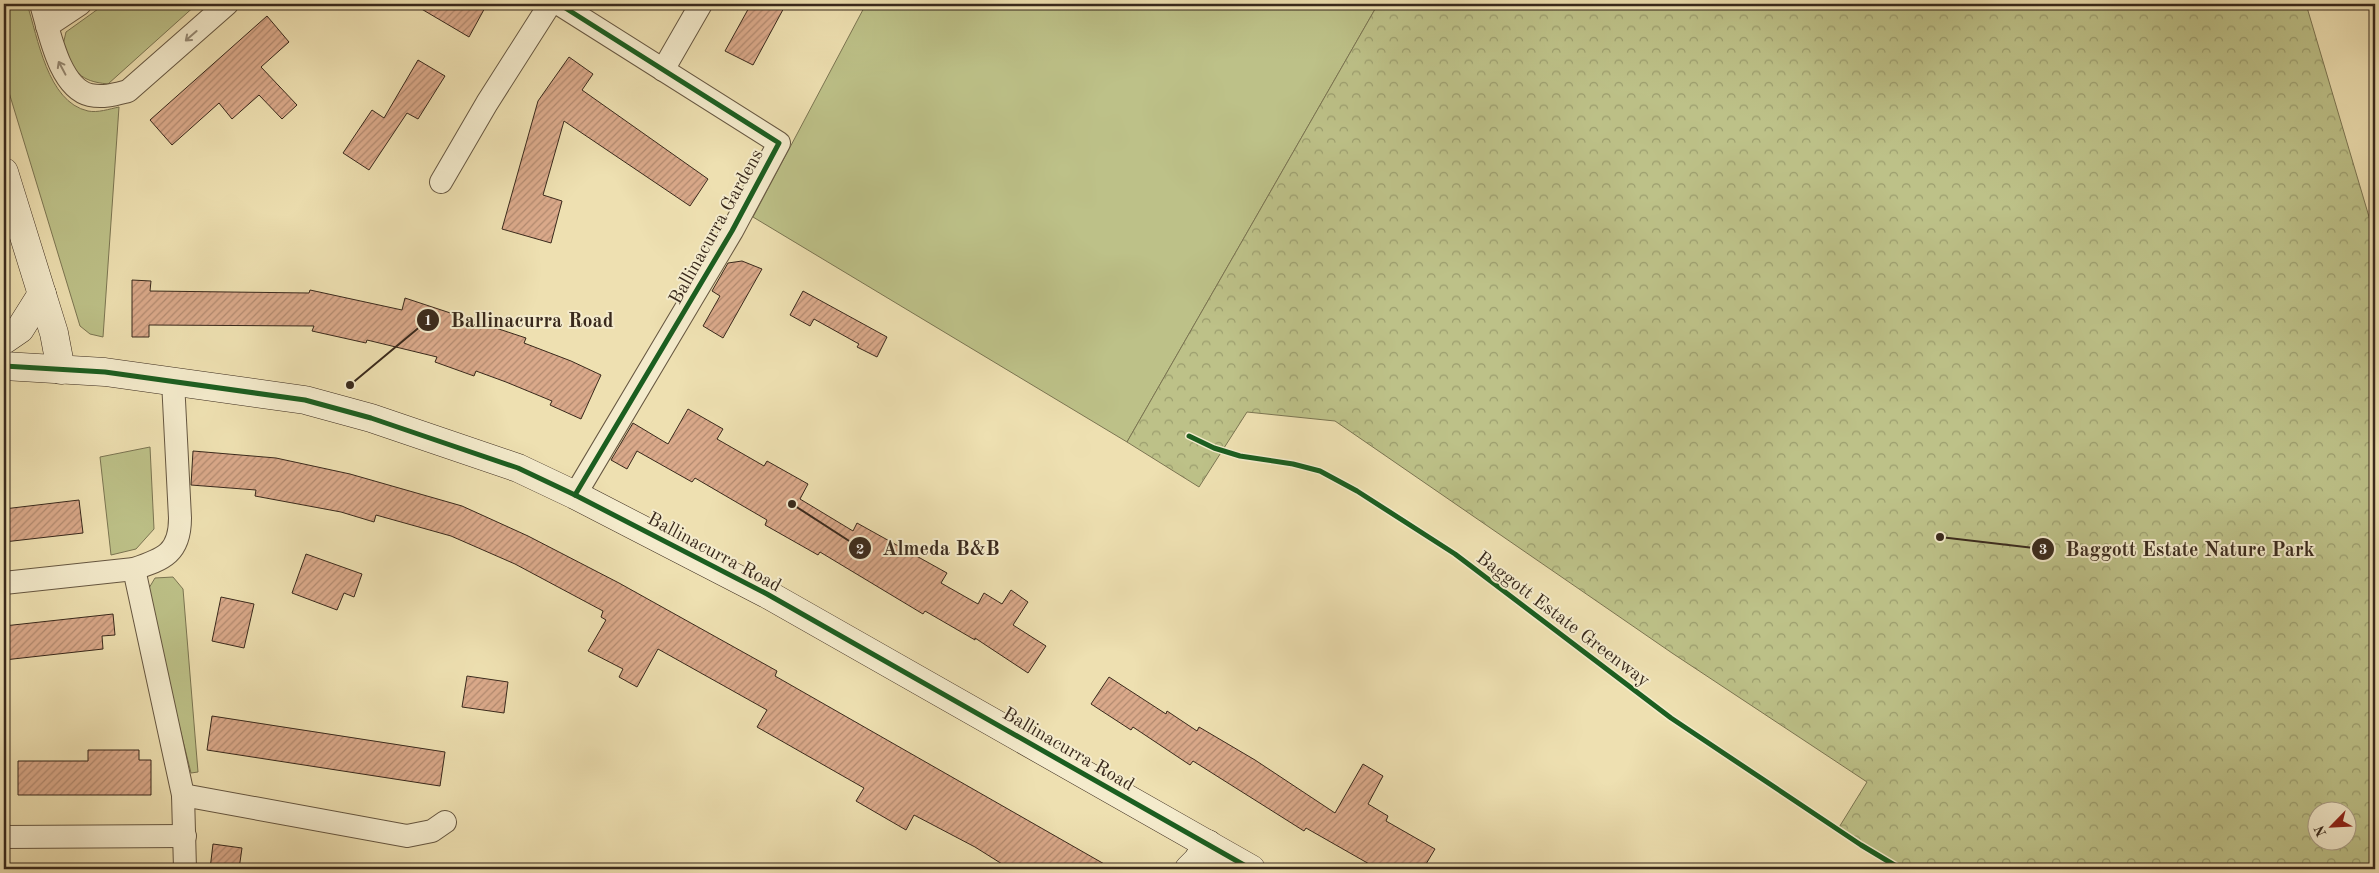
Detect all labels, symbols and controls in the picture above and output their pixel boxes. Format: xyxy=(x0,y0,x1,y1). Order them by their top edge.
one-way arrow xyxy=(184,30,197,42)
one-way arrow xyxy=(57,60,67,75)
street label: Ballinacurra Gardens xyxy=(667,146,768,308)
callout: Ballinacurra Road xyxy=(416,302,624,337)
text: Ballinacurra Road xyxy=(451,312,614,332)
text: 1 xyxy=(424,314,432,329)
street label: Ballinacurra Road xyxy=(644,510,784,597)
callout: Almeda B&B xyxy=(848,531,1010,566)
callout: Baggott Estate Nature Park xyxy=(2030,532,2325,567)
text: Almeda B&B xyxy=(882,540,1000,560)
text: Baggott Estate Nature Park xyxy=(2065,541,2315,561)
text: 2 xyxy=(856,543,864,558)
text: 3 xyxy=(2039,543,2047,558)
street label: Baggott Estate Greenway xyxy=(1472,549,1653,691)
street label: Ballinacurra Road xyxy=(999,705,1137,796)
north arrow xyxy=(2306,800,2356,850)
text: N xyxy=(2312,823,2330,839)

